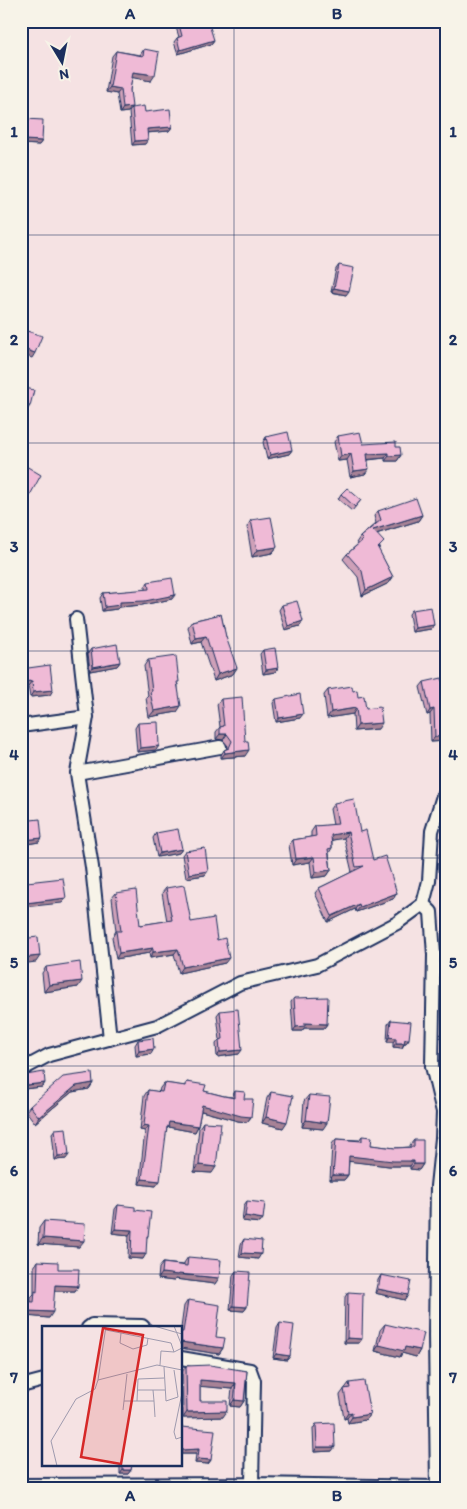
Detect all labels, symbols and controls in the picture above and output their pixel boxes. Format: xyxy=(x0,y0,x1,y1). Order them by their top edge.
text: A xyxy=(124,4,136,23)
text: B xyxy=(332,4,343,23)
north arrow xyxy=(38,38,88,88)
text: N xyxy=(58,65,70,84)
text: 1 xyxy=(10,122,18,141)
text: 1 xyxy=(449,122,457,141)
text: 2 xyxy=(10,330,19,349)
text: 2 xyxy=(449,330,458,349)
text: 3 xyxy=(10,537,19,556)
text: 3 xyxy=(449,537,458,556)
text: 4 xyxy=(9,745,19,764)
text: 4 xyxy=(448,745,458,764)
text: 5 xyxy=(10,953,19,972)
text: 5 xyxy=(449,953,458,972)
text: 6 xyxy=(10,1161,19,1180)
text: 6 xyxy=(449,1161,458,1180)
inset map xyxy=(42,1326,182,1466)
text: 7 xyxy=(9,1368,18,1387)
text: 7 xyxy=(448,1368,457,1387)
text: A xyxy=(124,1486,136,1505)
text: B xyxy=(332,1486,343,1505)

